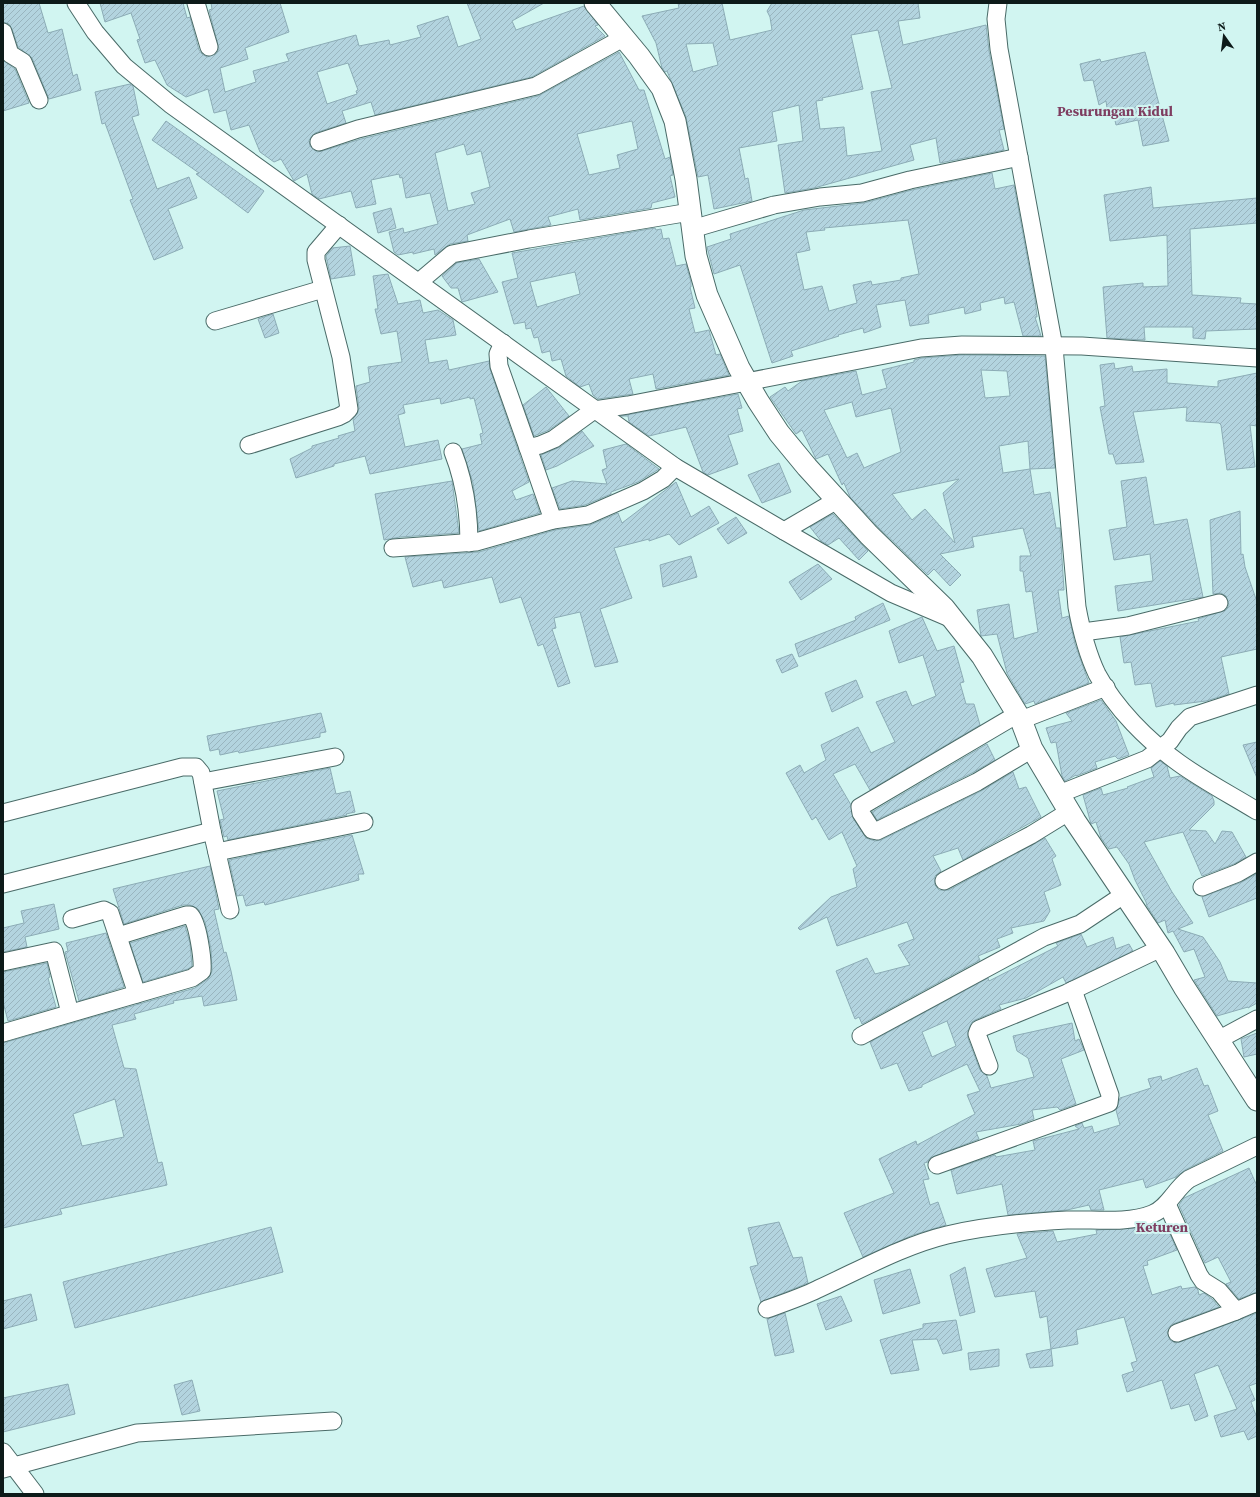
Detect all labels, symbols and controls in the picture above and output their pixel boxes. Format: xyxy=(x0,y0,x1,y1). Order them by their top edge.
north arrow xyxy=(1204,16,1244,56)
text: N xyxy=(1216,19,1227,35)
district label: Pesurungan Kidul xyxy=(1057,101,1173,121)
district label: Keturen xyxy=(1136,1217,1189,1237)

